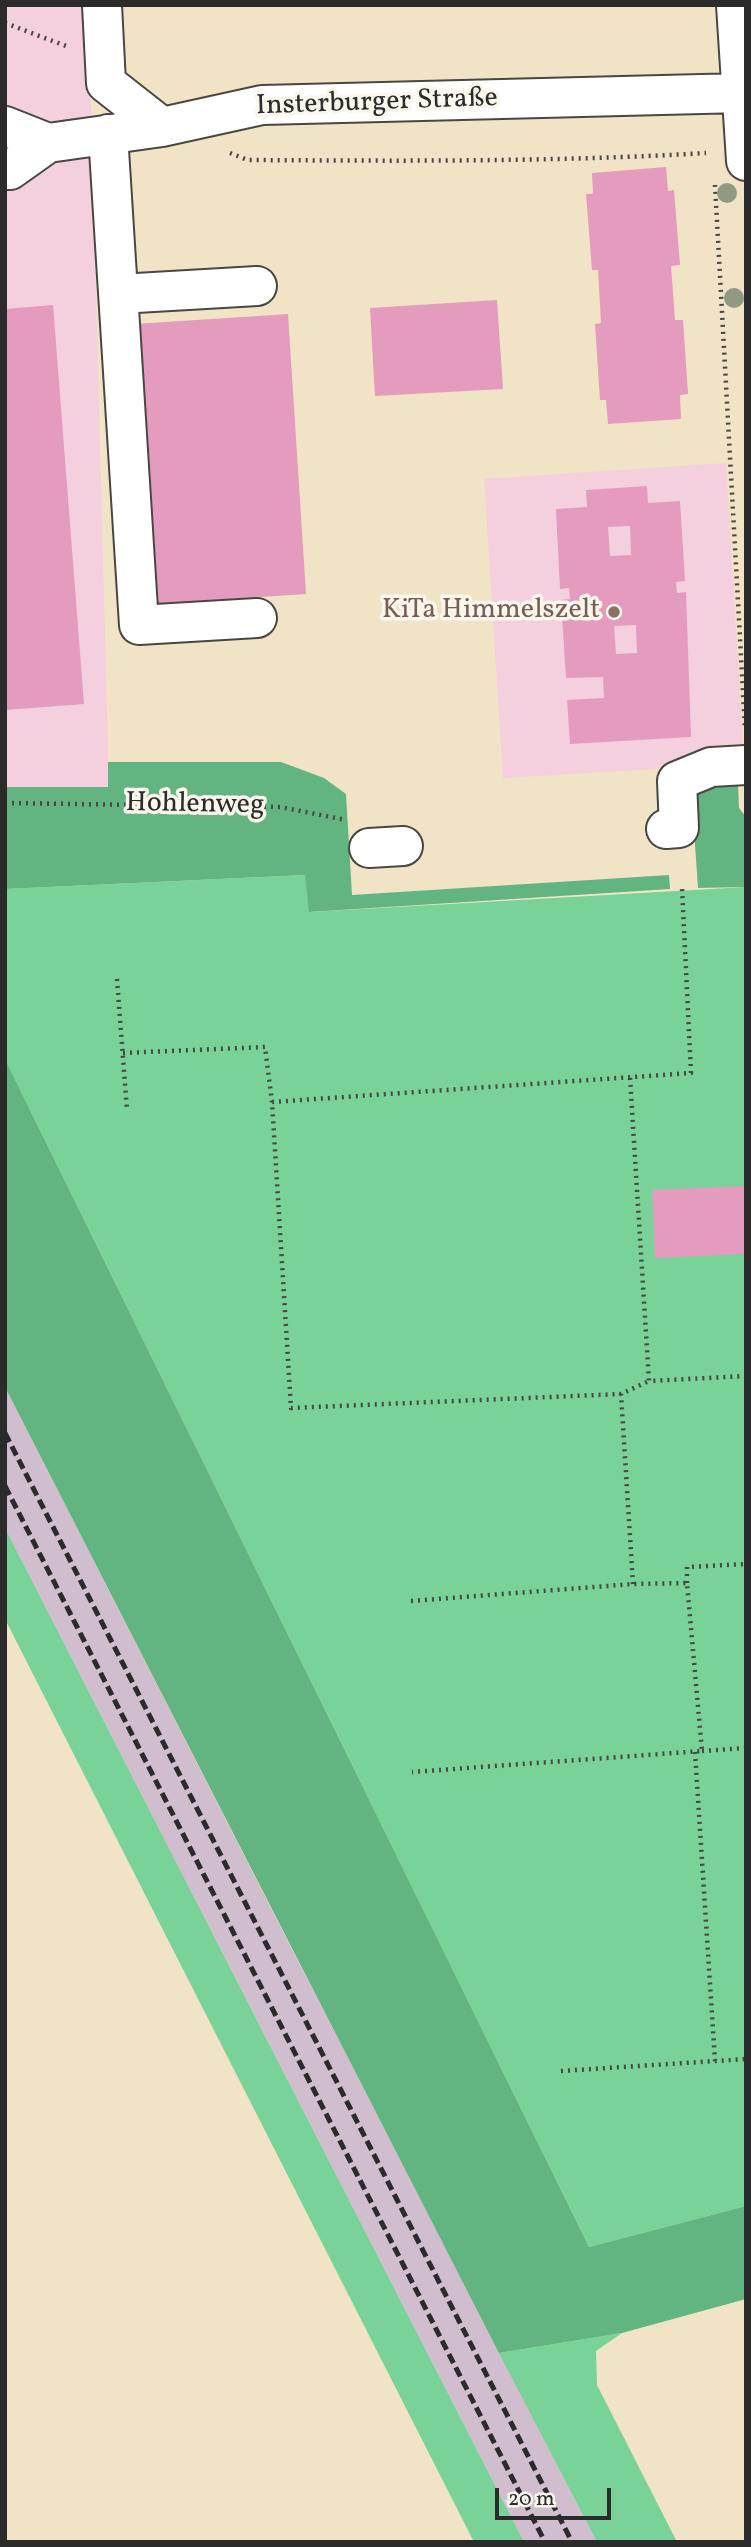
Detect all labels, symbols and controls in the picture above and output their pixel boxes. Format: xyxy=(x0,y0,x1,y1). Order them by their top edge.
street label: Insterburger Straße xyxy=(256,83,498,125)
place label: KiTa Himmelszelt xyxy=(382,595,600,629)
marker: KiTa Himmelszelt xyxy=(606,604,622,620)
street label: Hohlenweg xyxy=(125,788,265,824)
scale bar xyxy=(499,2474,614,2518)
text: 20 m xyxy=(508,2485,554,2514)

